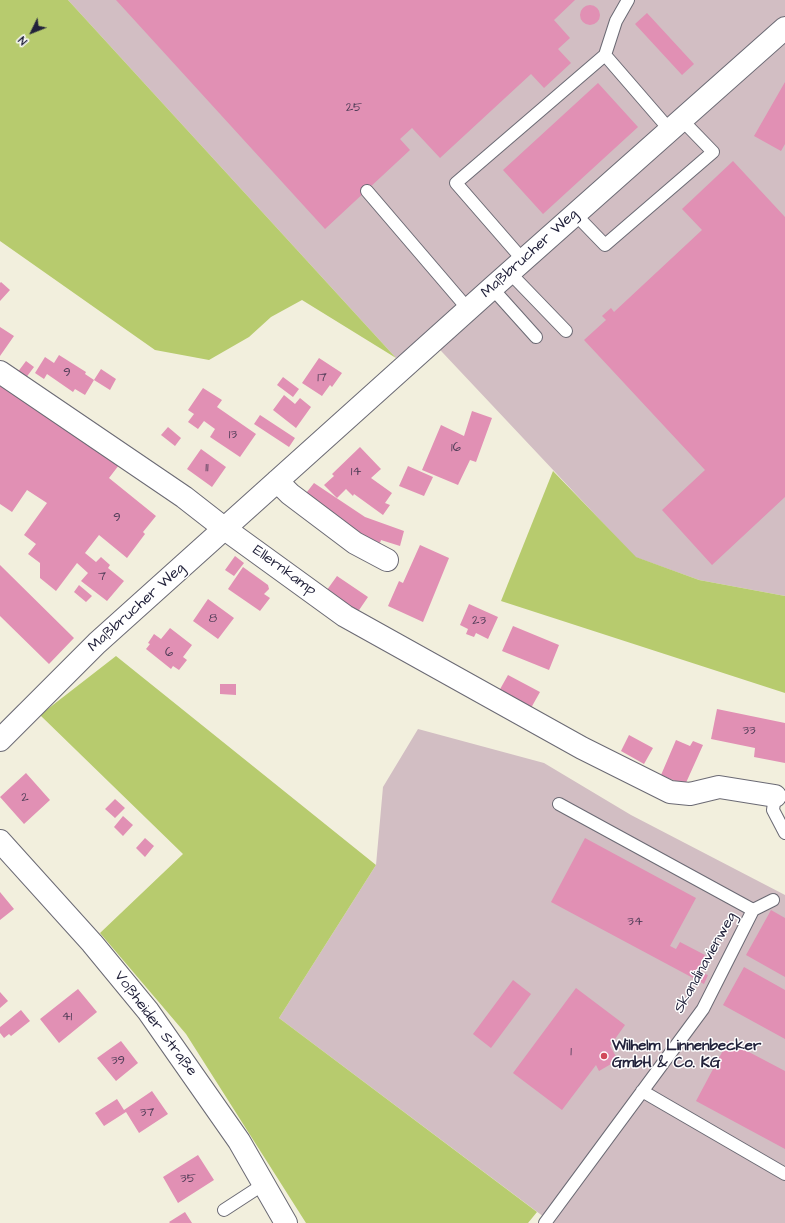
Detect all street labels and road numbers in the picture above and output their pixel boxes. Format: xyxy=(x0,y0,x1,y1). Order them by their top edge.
street label: Maßbrucher Weg xyxy=(478,206,582,302)
street label: Ellernkamp xyxy=(249,542,319,600)
street label: Maßbrucher Weg xyxy=(85,560,189,656)
street label: Skandinavienweg xyxy=(671,909,741,1017)
street label: Voßheider Straße xyxy=(110,968,200,1080)

